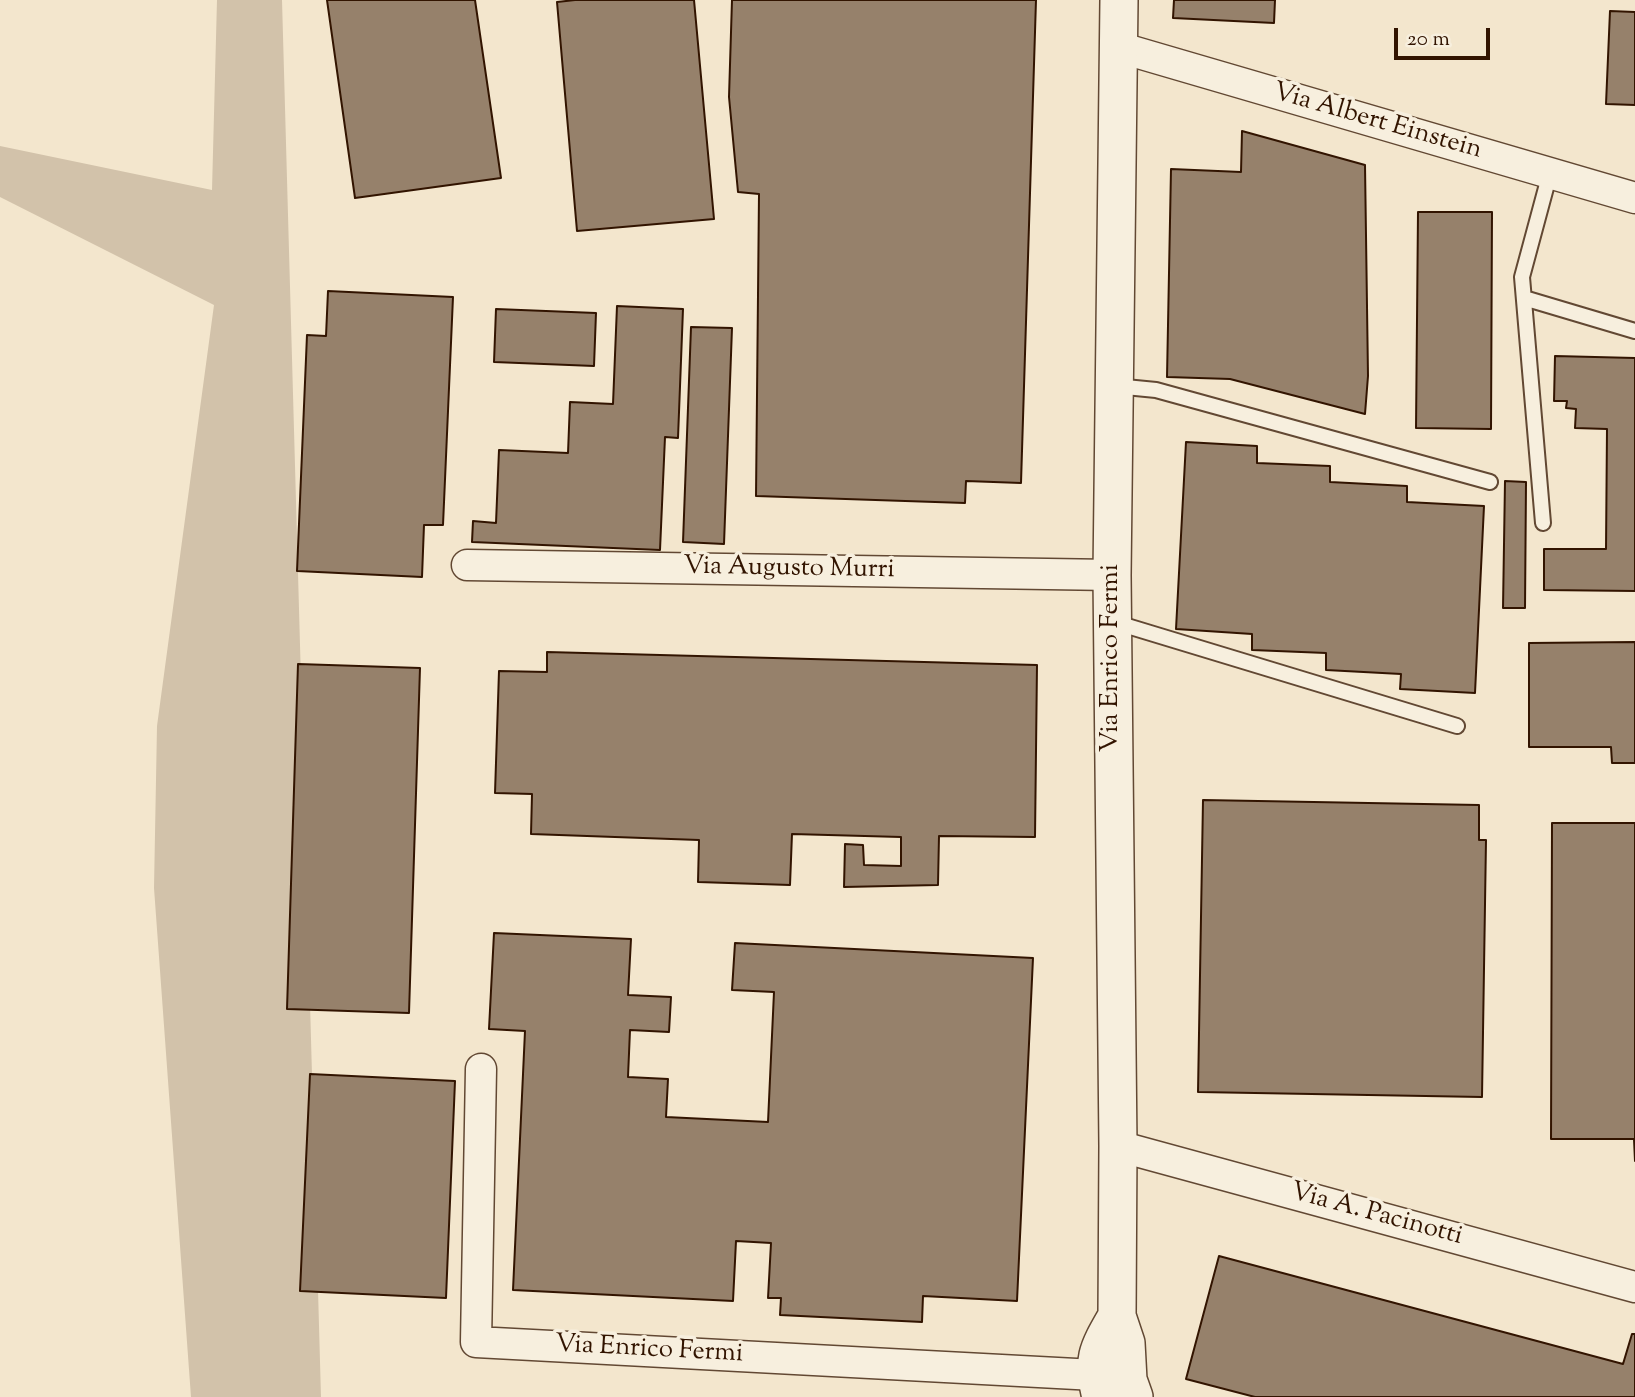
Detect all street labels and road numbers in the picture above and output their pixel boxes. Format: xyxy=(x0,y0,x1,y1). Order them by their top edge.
street label: Via Albert Einstein xyxy=(1269,78,1485,168)
street label: Via Augusto Murri xyxy=(683,553,895,587)
street label: Via Enrico Fermi xyxy=(1097,564,1129,752)
street label: Via A. Pacinotti xyxy=(1286,1178,1466,1254)
street label: Via Enrico Fermi xyxy=(554,1330,744,1372)

